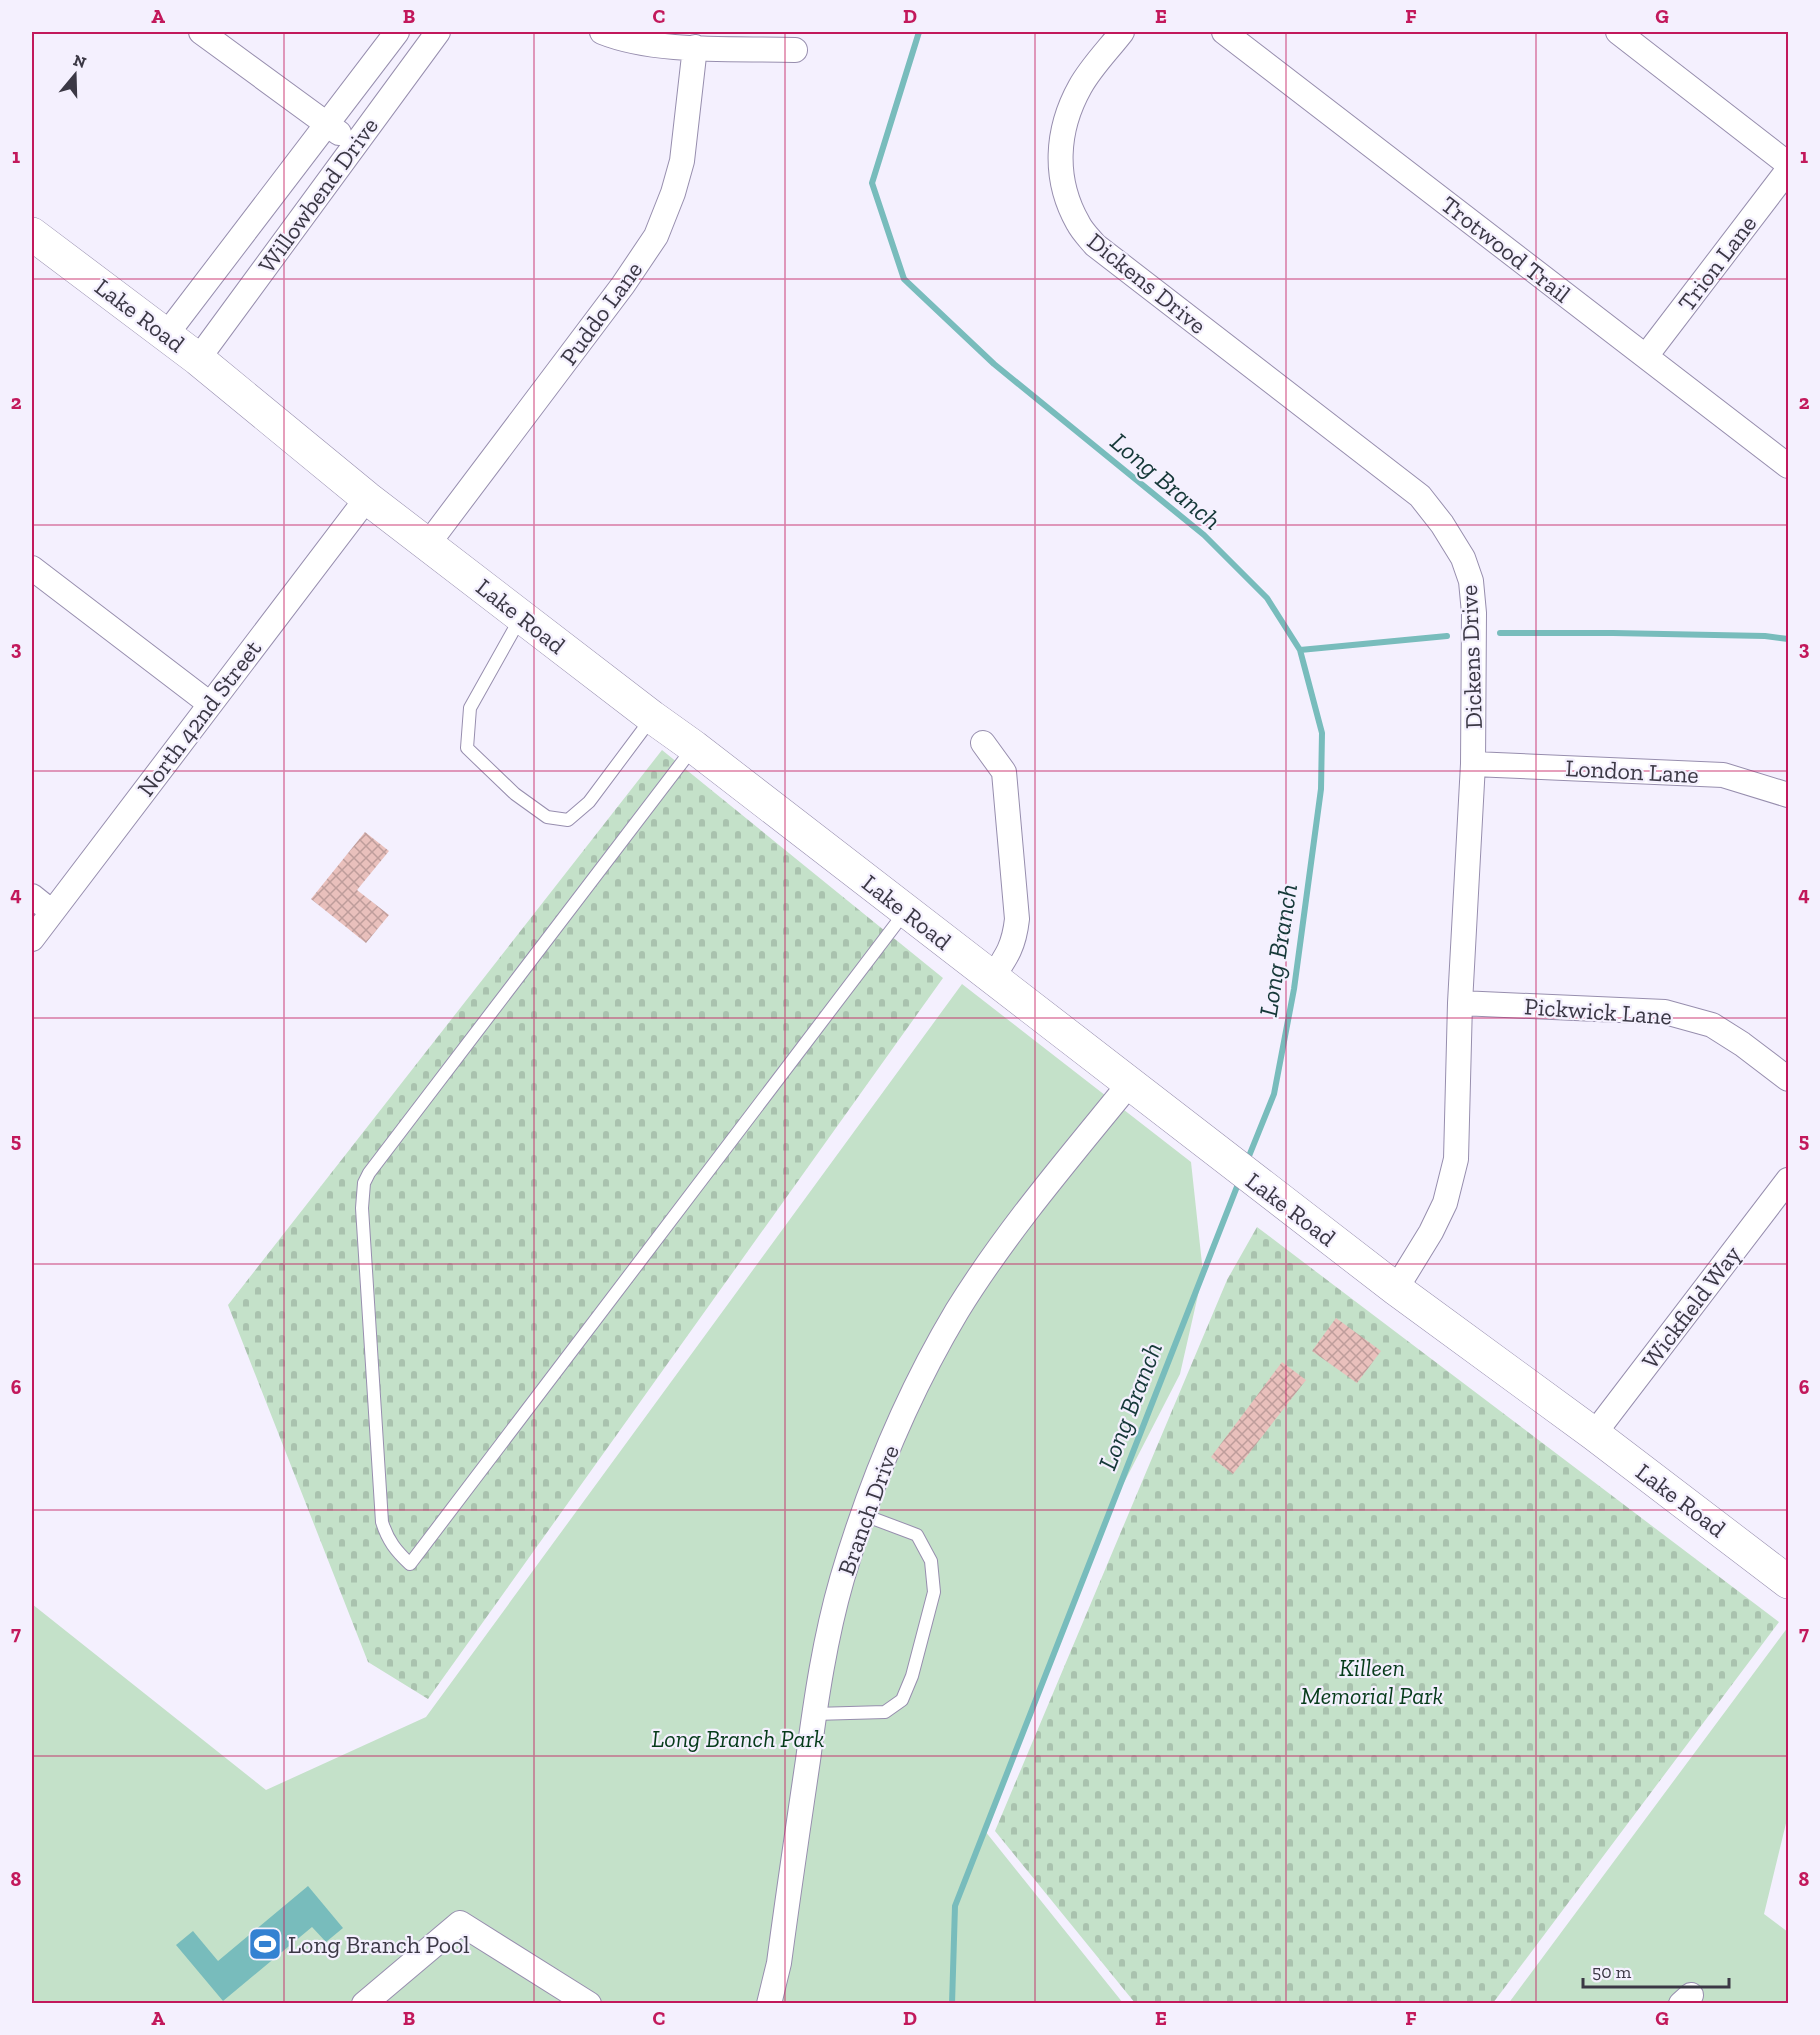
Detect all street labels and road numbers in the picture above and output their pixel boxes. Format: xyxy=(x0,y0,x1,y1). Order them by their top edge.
street label: Willowbend Drive xyxy=(252,112,384,278)
street label: Trotwood Trail xyxy=(1436,190,1576,308)
street label: Trion Lane xyxy=(1672,209,1762,317)
street label: Dickens Drive xyxy=(1082,226,1212,340)
street label: Puddo Lane xyxy=(554,256,648,370)
street label: Lake Road xyxy=(89,272,191,358)
street label: Lake Road xyxy=(471,572,571,660)
street label: Dickens Drive xyxy=(1454,584,1488,730)
street label: North 42nd Street xyxy=(131,634,267,802)
street label: London Lane xyxy=(1565,753,1699,789)
street label: Lake Road xyxy=(857,868,957,956)
street label: Pickwick Lane xyxy=(1523,991,1673,1031)
street label: Lake Road xyxy=(1240,1166,1342,1252)
street label: Wickfield Way xyxy=(1635,1239,1747,1374)
street label: Branch Drive xyxy=(831,1441,905,1579)
street label: Lake Road xyxy=(1630,1457,1732,1543)

